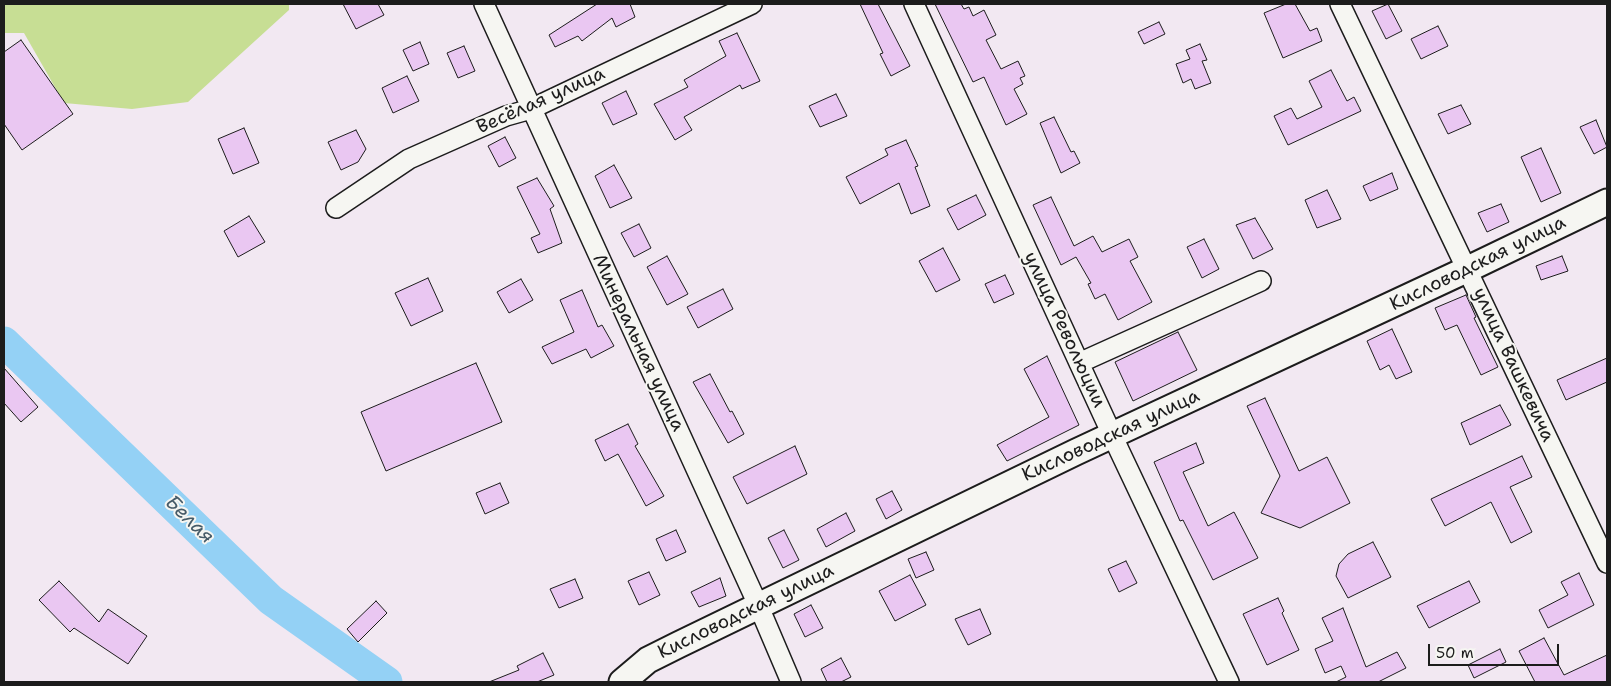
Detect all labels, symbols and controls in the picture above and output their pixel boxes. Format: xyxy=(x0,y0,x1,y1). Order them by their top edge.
street label: Весёлая улица xyxy=(473,63,609,139)
street label: Кисловодская улица xyxy=(1386,211,1570,317)
street label: улица Революции xyxy=(1018,249,1110,411)
street label: Минеральная улица xyxy=(587,251,689,435)
street label: улица Вашкевича xyxy=(1467,284,1559,446)
street label: Кисловодская улица xyxy=(1019,385,1203,487)
water label: Белая xyxy=(160,491,218,549)
street label: Кисловодская улица xyxy=(654,559,838,665)
scale bar xyxy=(1431,634,1562,666)
text: 50 m xyxy=(1436,643,1474,663)

